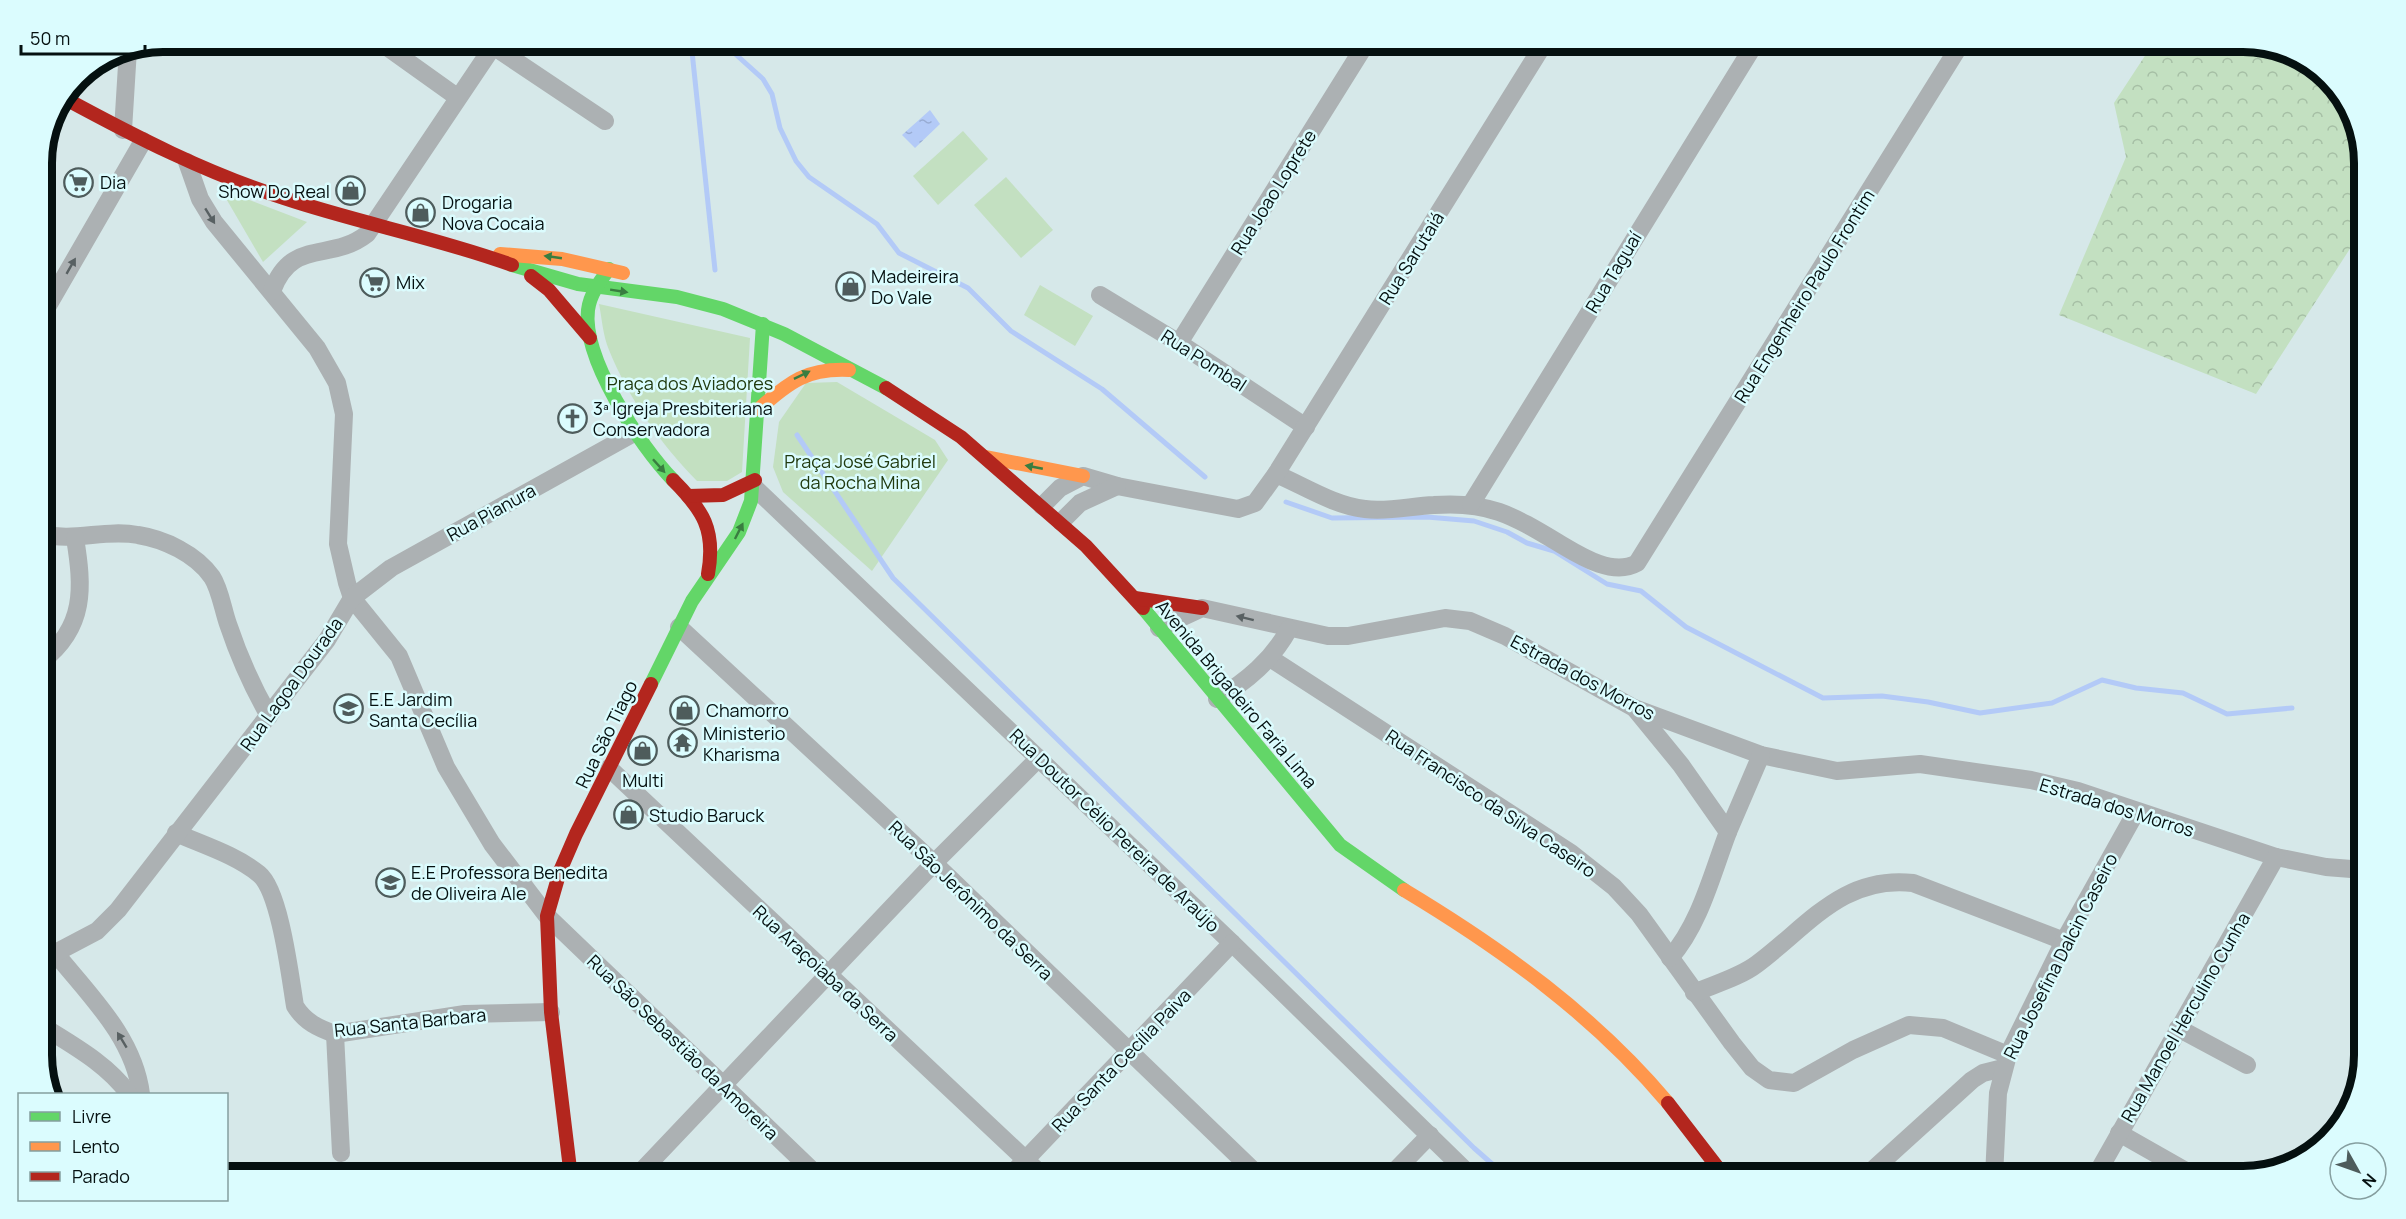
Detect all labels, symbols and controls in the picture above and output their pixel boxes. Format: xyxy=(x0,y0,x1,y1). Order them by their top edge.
scale bar xyxy=(21,18,146,56)
text: 50 m xyxy=(30,26,70,50)
street label: Rua Joao Loprete xyxy=(1225,125,1321,259)
supermarket icon: Dia xyxy=(63,166,95,198)
place label: Dia xyxy=(100,170,126,194)
shop icon: Show Do Real xyxy=(335,175,367,207)
place label: Show Do Real xyxy=(218,179,330,203)
street label: Rua Engenheiro Paulo Frontim xyxy=(1728,185,1880,407)
place label: Drogaria Nova Cocaia xyxy=(442,190,544,235)
shop icon: Drogaria Nova Cocaia xyxy=(405,196,437,228)
one-way arrow xyxy=(204,207,215,224)
street label: Rua Sarutaiá xyxy=(1373,207,1449,309)
street label: Rua Taguaí xyxy=(1579,227,1647,317)
one-way arrow xyxy=(543,252,562,261)
one-way arrow xyxy=(66,258,77,274)
place label: Madeireira Do Vale xyxy=(871,264,959,309)
supermarket icon: Mix xyxy=(359,266,391,298)
place label: Mix xyxy=(396,270,425,294)
shop icon: Madeireira Do Vale xyxy=(834,270,866,302)
one-way arrow xyxy=(609,286,628,295)
street label: Rua Pombal xyxy=(1157,323,1251,397)
park label: Praça dos Aviadores xyxy=(607,371,773,395)
one-way arrow xyxy=(794,371,811,380)
place label: 3ª Igreja Presbiteriana Conservadora xyxy=(593,396,773,441)
church icon: 3ª Igreja Presbiteriana Conservadora xyxy=(556,402,588,434)
park label: Praça José Gabriel da Rocha Mina xyxy=(784,449,936,494)
one-way arrow xyxy=(652,458,665,473)
one-way arrow xyxy=(1025,462,1044,471)
street label: Rua Pianura xyxy=(442,478,540,546)
one-way arrow xyxy=(734,522,744,539)
street label: Avenida Brigadeiro Faria Lima xyxy=(1151,595,1323,793)
street label: Rua Lagoa Dourada xyxy=(234,612,348,756)
one-way arrow xyxy=(1236,613,1255,623)
street label: Estrada dos Morros xyxy=(1507,629,1659,725)
street label: Rua São Tiago xyxy=(570,676,642,792)
place label: E.E Jardim Santa Cecília xyxy=(369,687,477,732)
school or university icon: E.E Jardim Santa Cecília xyxy=(332,693,364,725)
shop icon: Chamorro xyxy=(669,694,701,726)
place label: Chamorro xyxy=(706,698,789,722)
place label: Ministerio Kharisma xyxy=(703,721,785,766)
street label: Rua Doutor Célio Pereira de Araújo xyxy=(1005,723,1225,937)
street label: Rua Francisco da Silva Caseiro xyxy=(1381,724,1601,882)
temple icon: Ministerio Kharisma xyxy=(666,727,698,759)
shop icon: Multi xyxy=(627,735,659,767)
place label: Multi xyxy=(622,768,664,792)
street label: Estrada dos Morros xyxy=(2037,772,2197,842)
shop icon: Studio Baruck xyxy=(612,799,644,831)
place label: Studio Baruck xyxy=(649,803,765,827)
street label: Rua São Jerônimo da Serra xyxy=(884,815,1058,985)
street label: Rua Josefina Dalcin Caseiro xyxy=(1998,849,2122,1063)
place label: E.E Professora Benedita de Oliveira Ale xyxy=(411,860,608,905)
school or university icon: E.E Professora Benedita de Oliveira Ale xyxy=(374,866,406,898)
street label: Rua Araçoiaba da Serra xyxy=(748,899,904,1047)
street label: Rua Manoel Herculino Cunha xyxy=(2115,908,2255,1126)
street label: Rua São Sebastião da Amoreira xyxy=(582,949,784,1145)
street label: Rua Santa Cecília Paiva xyxy=(1046,983,1196,1137)
street label: Rua Santa Barbara xyxy=(333,1002,487,1042)
one-way arrow xyxy=(117,1032,128,1048)
legend xyxy=(18,1093,228,1201)
text: Livre xyxy=(72,1104,111,1128)
text: Lento xyxy=(72,1134,120,1158)
north arrow xyxy=(2328,1141,2388,1201)
text: Parado xyxy=(72,1164,130,1188)
text: N xyxy=(2357,1169,2382,1192)

